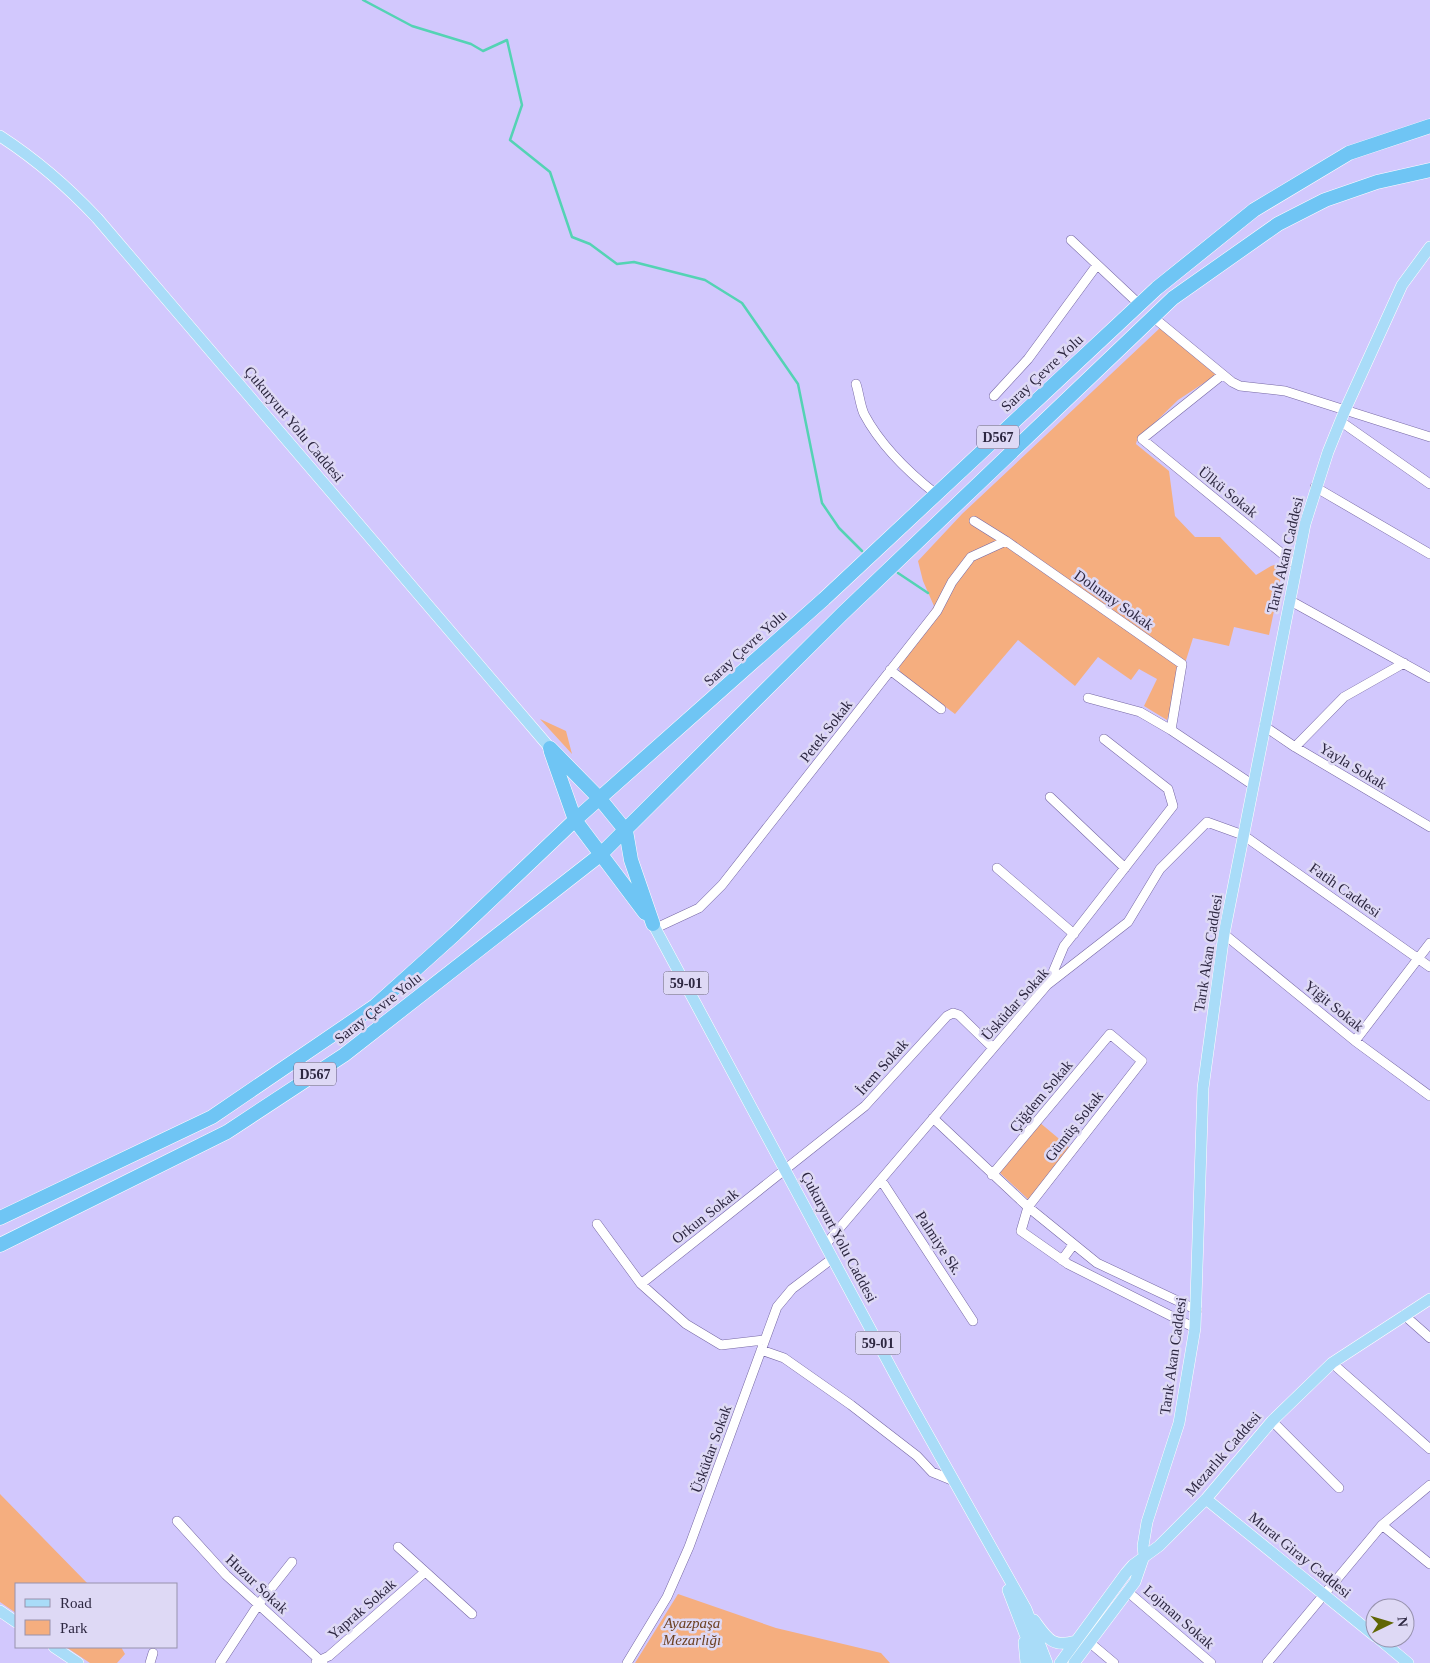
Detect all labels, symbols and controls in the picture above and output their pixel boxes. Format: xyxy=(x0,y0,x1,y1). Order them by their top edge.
street label: Saray Çevre Yolu xyxy=(998,331,1086,415)
street label: Çukuryurt Yolu Caddesi xyxy=(241,363,347,485)
road number: D567 xyxy=(977,426,1019,448)
street label: Ülkü Sokak xyxy=(1195,463,1261,521)
street label: Tarık Akan Caddesi xyxy=(1264,495,1306,615)
street label: Dolunay Sokak xyxy=(1071,567,1157,633)
street label: Saray Çevre Yolu xyxy=(700,606,790,689)
street label: Petek Sokak xyxy=(797,696,856,765)
street label: Yayla Sokak xyxy=(1316,740,1390,793)
street label: Fatih Caddesi xyxy=(1306,860,1384,920)
street label: Tarık Akan Caddesi xyxy=(1191,893,1225,1013)
street label: Üsküdar Sokak xyxy=(978,964,1052,1044)
street label: Saray Çevre Yolu xyxy=(332,969,425,1047)
road number: 59-01 xyxy=(664,971,708,994)
street label: Yiğit Sokak xyxy=(1301,977,1367,1035)
street label: İrem Sokak xyxy=(853,1035,912,1098)
street label: Çiğdem Sokak xyxy=(1006,1056,1076,1135)
road number: D567 xyxy=(294,1062,336,1086)
street label: Gümüş Sokak xyxy=(1042,1087,1107,1164)
street label: Çukuryurt Yolu Caddesi xyxy=(798,1169,880,1305)
street label: Orkun Sokak xyxy=(669,1185,742,1247)
street label: Palmiye Sk. xyxy=(913,1208,965,1278)
street label: Tarık Akan Caddesi xyxy=(1157,1296,1189,1416)
road number: 59-01 xyxy=(856,1332,900,1355)
street label: Üsküdar Sokak xyxy=(688,1403,734,1495)
street label: Mezarlık Caddesi xyxy=(1182,1409,1264,1499)
street label: Murat Giray Caddesi xyxy=(1246,1509,1354,1601)
street label: Huzur Sokak xyxy=(223,1551,292,1617)
street label: Yaprak Sokak xyxy=(325,1575,399,1643)
street label: Lojman Sokak xyxy=(1141,1582,1218,1652)
legend xyxy=(15,1583,178,1648)
text: Road xyxy=(60,1595,92,1611)
north arrow xyxy=(1365,1598,1415,1648)
park label: Ayazpaşa Mezarlığı xyxy=(662,1615,721,1648)
text: N xyxy=(1395,1616,1410,1628)
text: Park xyxy=(60,1620,88,1636)

